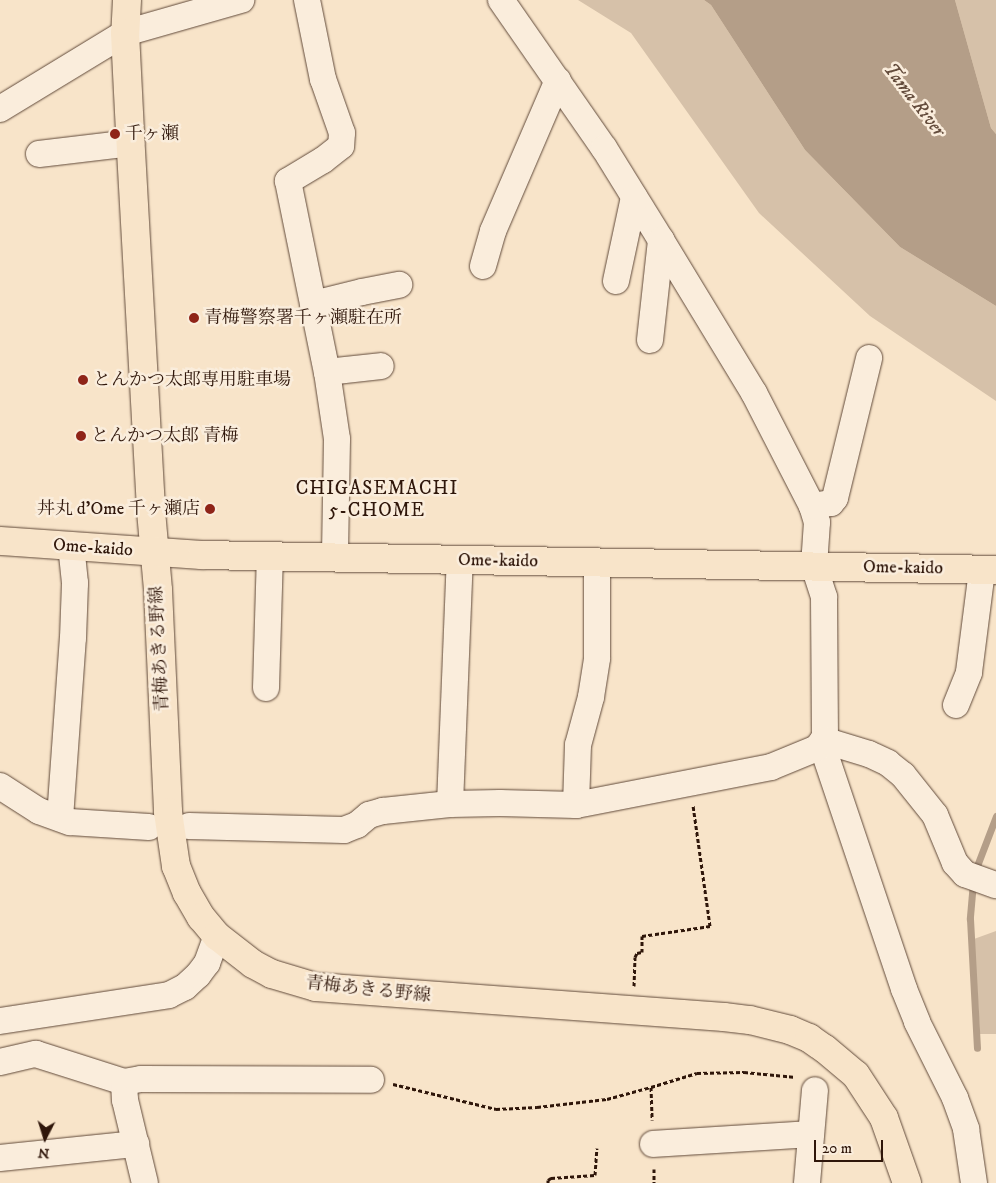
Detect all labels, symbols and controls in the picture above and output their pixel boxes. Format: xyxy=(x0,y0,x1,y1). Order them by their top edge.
water label: Tama River xyxy=(878,59,950,141)
place label: 千ヶ瀬 xyxy=(125,123,179,145)
marker: 千ヶ瀬 xyxy=(109,128,121,140)
place label: 青梅警察署千ヶ瀬駐在所 xyxy=(204,307,402,329)
marker: 青梅警察署千ヶ瀬駐在所 xyxy=(188,312,200,324)
place label: とんかつ太郎専用駐車場 xyxy=(93,369,291,391)
marker: とんかつ太郎専用駐車場 xyxy=(77,374,89,386)
place label: とんかつ太郎 青梅 xyxy=(91,425,239,447)
marker: とんかつ太郎 青梅 xyxy=(75,430,87,442)
district label: CHIGASEMACHI 5-CHOME xyxy=(294,478,460,522)
place label: 丼丸 d'Ome 千ヶ瀬店 xyxy=(37,498,200,520)
marker: 丼丸 d'Ome 千ヶ瀬店 xyxy=(204,503,216,515)
street label: Ome-kaido xyxy=(52,534,134,562)
street label: Ome-kaido xyxy=(458,550,538,572)
street label: Ome-kaido xyxy=(863,557,943,579)
street label: 青梅あきる野線 xyxy=(146,586,174,712)
street label: 青梅あきる野線 xyxy=(304,973,432,1007)
north arrow xyxy=(20,1113,70,1163)
scale bar xyxy=(816,1130,885,1162)
text: 20 m xyxy=(822,1139,852,1158)
text: N xyxy=(37,1143,50,1162)

